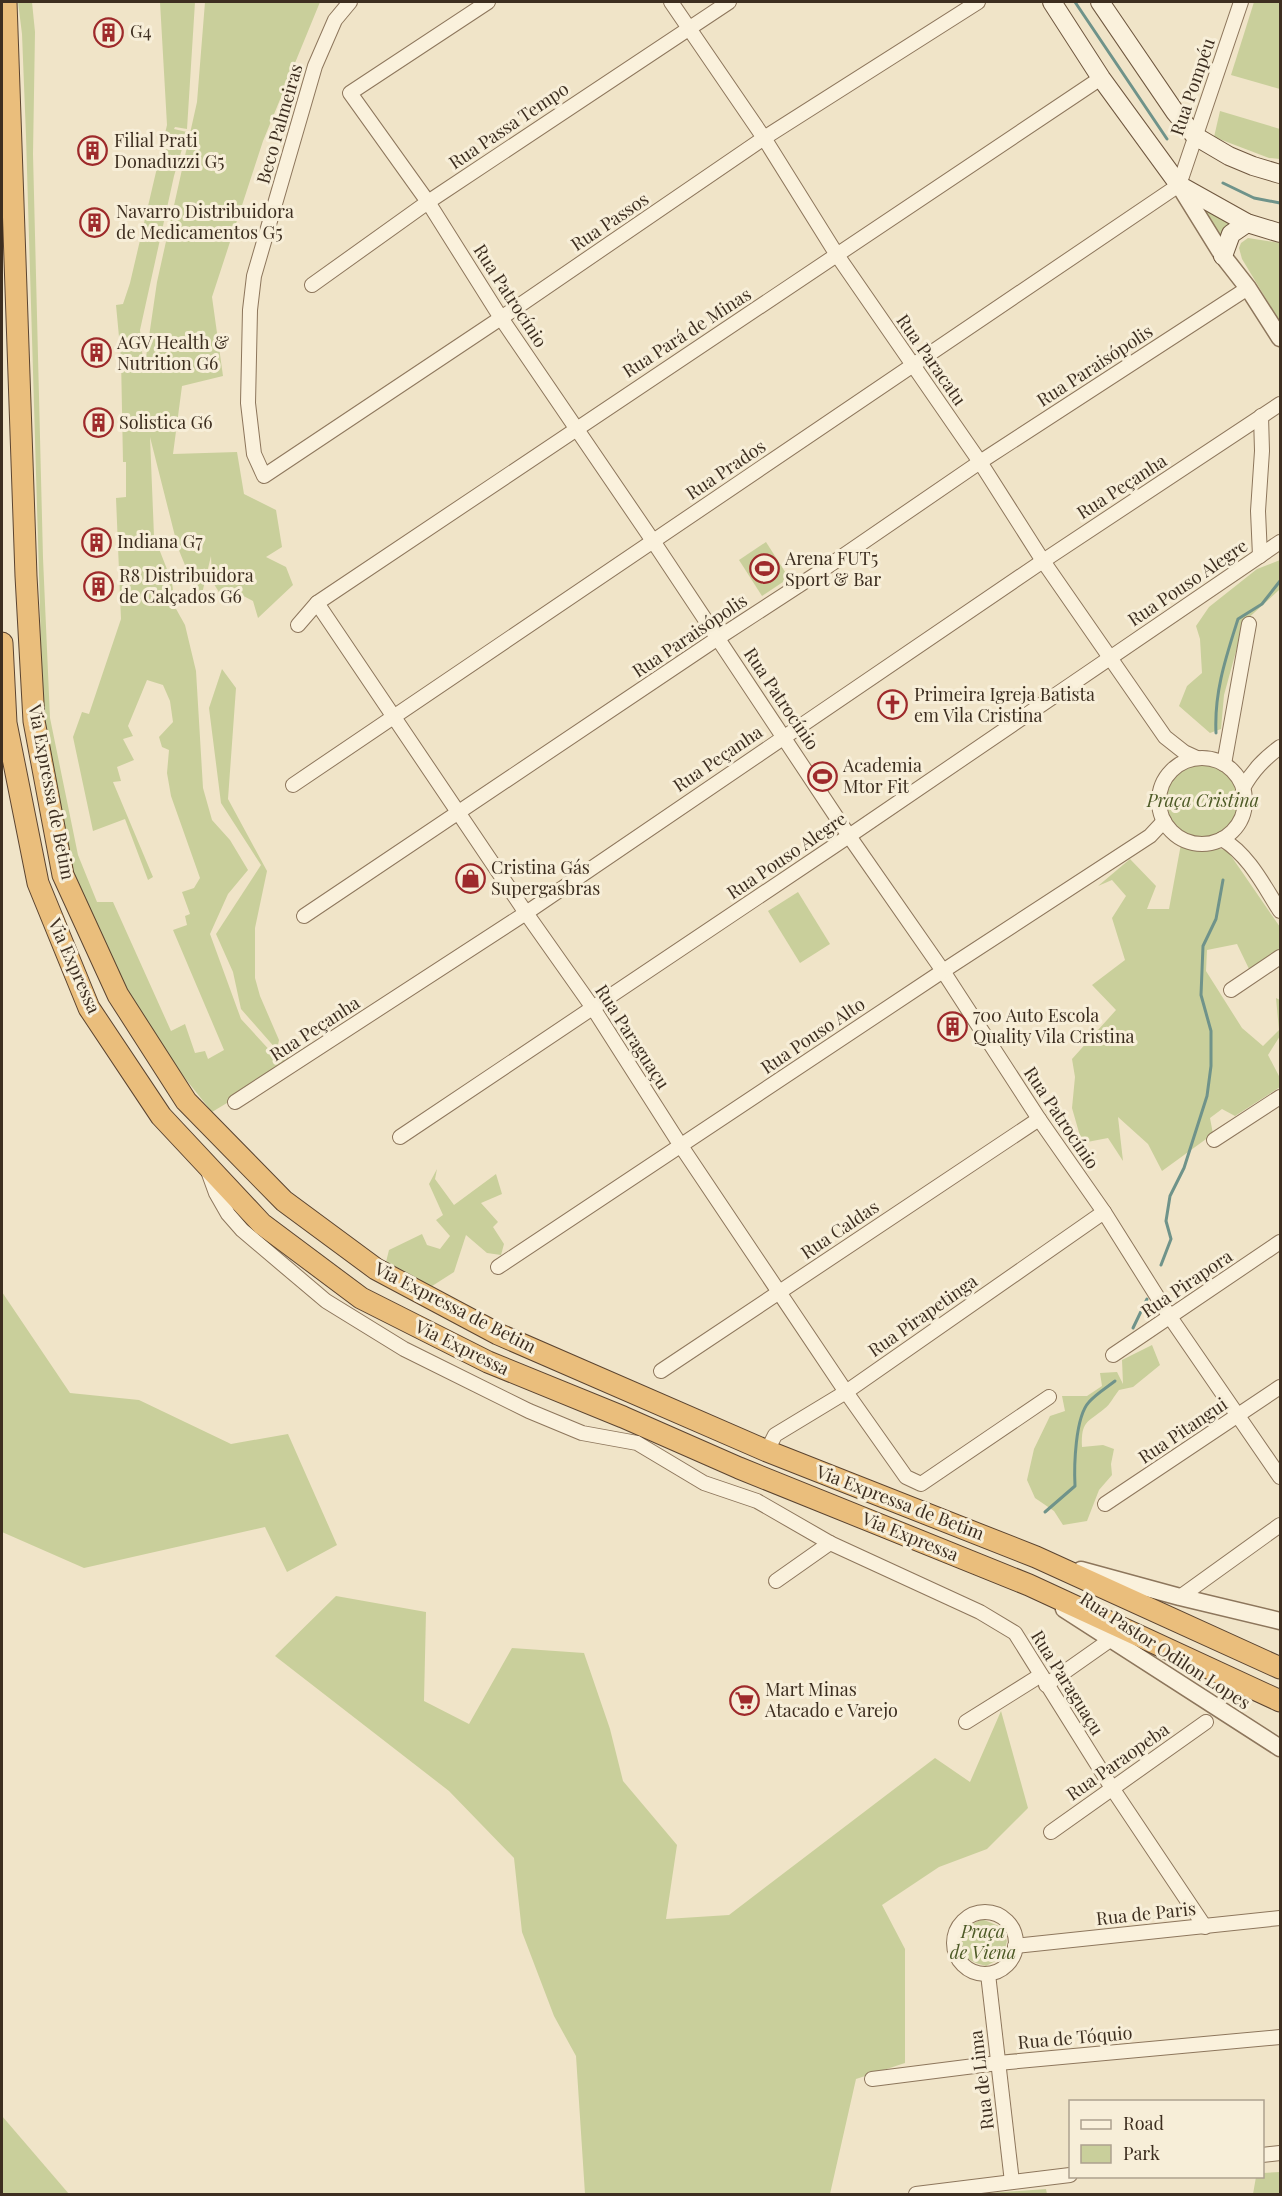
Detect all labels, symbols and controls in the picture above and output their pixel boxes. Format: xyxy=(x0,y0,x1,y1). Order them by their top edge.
building icon: G4 xyxy=(93,16,125,48)
place label: G4 xyxy=(130,19,152,43)
street label: Rua Pompéu xyxy=(1164,34,1220,139)
street label: Beco Palmeiras xyxy=(251,61,308,186)
street label: Rua Passa Tempo xyxy=(444,76,573,174)
place label: Filial Prati Donaduzzi G5 xyxy=(114,128,225,173)
building icon: Filial Prati Donaduzzi G5 xyxy=(77,135,109,167)
street label: Rua Passos xyxy=(566,186,653,256)
place label: Navarro Distribuidora de Medicamentos G5 xyxy=(116,199,294,244)
building icon: Navarro Distribuidora de Medicamentos G5 xyxy=(79,206,111,238)
street label: Rua Patrocínio xyxy=(469,239,553,352)
street label: Rua Pará de Minas xyxy=(618,282,755,383)
street label: Rua Paracatu xyxy=(892,309,972,410)
street label: Rua Paraisópolis xyxy=(1032,319,1157,412)
place label: AGV Health & Nutrition G6 xyxy=(116,330,229,375)
building icon: AGV Health & Nutrition G6 xyxy=(80,337,112,369)
building icon: Solistica G6 xyxy=(82,407,114,439)
place label: Solistica G6 xyxy=(119,410,212,434)
street label: Rua Prados xyxy=(681,434,770,505)
street label: Rua Peçanha xyxy=(1072,448,1171,524)
building icon: Indiana G7 xyxy=(80,526,112,558)
place label: Indiana G7 xyxy=(117,529,203,553)
street label: Rua Pouso Alegre xyxy=(1123,533,1252,631)
place label: Arena FUT5 Sport & Bar xyxy=(784,546,881,591)
sports icon: Arena FUT5 Sport & Bar xyxy=(748,553,780,585)
place label: R8 Distribuidora de Calçados G6 xyxy=(119,563,254,608)
building icon: R8 Distribuidora de Calçados G6 xyxy=(82,570,114,602)
street label: Rua Paraisópolis xyxy=(627,588,751,682)
street label: Rua Patrocínio xyxy=(739,643,825,754)
place label: Primeira Igreja Batista em Vila Cristina xyxy=(914,682,1095,727)
church icon: Primeira Igreja Batista em Vila Cristina xyxy=(877,689,909,721)
street label: Via Expressa de Betim xyxy=(23,701,81,882)
street label: Rua Peçanha xyxy=(668,719,767,797)
place label: Academia Mtor Fit xyxy=(842,753,922,798)
sports icon: Academia Mtor Fit xyxy=(806,760,838,792)
park label: Praça Cristina xyxy=(1146,788,1259,812)
street label: Rua Pouso Alegre xyxy=(722,806,851,904)
place label: Cristina Gás Supergasbras xyxy=(491,855,600,900)
shop icon: Cristina Gás Supergasbras xyxy=(454,862,486,894)
street label: Via Expressa xyxy=(43,913,107,1017)
street label: Rua Paraguaçu xyxy=(590,980,676,1094)
street label: Rua Peçanha xyxy=(265,990,364,1066)
street label: Rua Pouso Alto xyxy=(756,991,869,1079)
place label: 700 Auto Escola Quality Vila Cristina xyxy=(973,1003,1135,1048)
building icon: 700 Auto Escola Quality Vila Cristina xyxy=(936,1010,968,1042)
street label: Rua Patrocínio xyxy=(1019,1062,1105,1173)
street label: Rua Caldas xyxy=(796,1194,883,1264)
street label: Rua Pirapora xyxy=(1136,1244,1237,1323)
street label: Via Expressa de Betim xyxy=(371,1258,539,1358)
street label: Rua Pirapetinga xyxy=(863,1269,982,1362)
street label: Via Expressa xyxy=(411,1316,513,1380)
street label: Rua Pitangui xyxy=(1133,1392,1232,1469)
street label: Via Expressa de Betim xyxy=(813,1461,987,1545)
street label: Via Expressa xyxy=(859,1508,961,1566)
street label: Rua Pastor Odilon Lopes xyxy=(1076,1586,1255,1714)
street label: Rua Paraguaçu xyxy=(1026,1625,1110,1740)
place label: Mart Minas Atacado e Varejo xyxy=(764,1677,898,1722)
supermarket icon: Mart Minas Atacado e Varejo xyxy=(728,1684,760,1716)
street label: Rua Paraopeba xyxy=(1061,1717,1174,1805)
street label: Rua de Paris xyxy=(1095,1896,1197,1930)
park label: Praça de Viena xyxy=(950,1919,1016,1964)
street label: Rua de Tóquio xyxy=(1017,2020,1133,2054)
street label: Rua de Lima xyxy=(963,2029,999,2131)
legend xyxy=(1069,2100,1264,2178)
text: Road xyxy=(1123,2111,1164,2135)
text: Park xyxy=(1123,2141,1160,2165)

